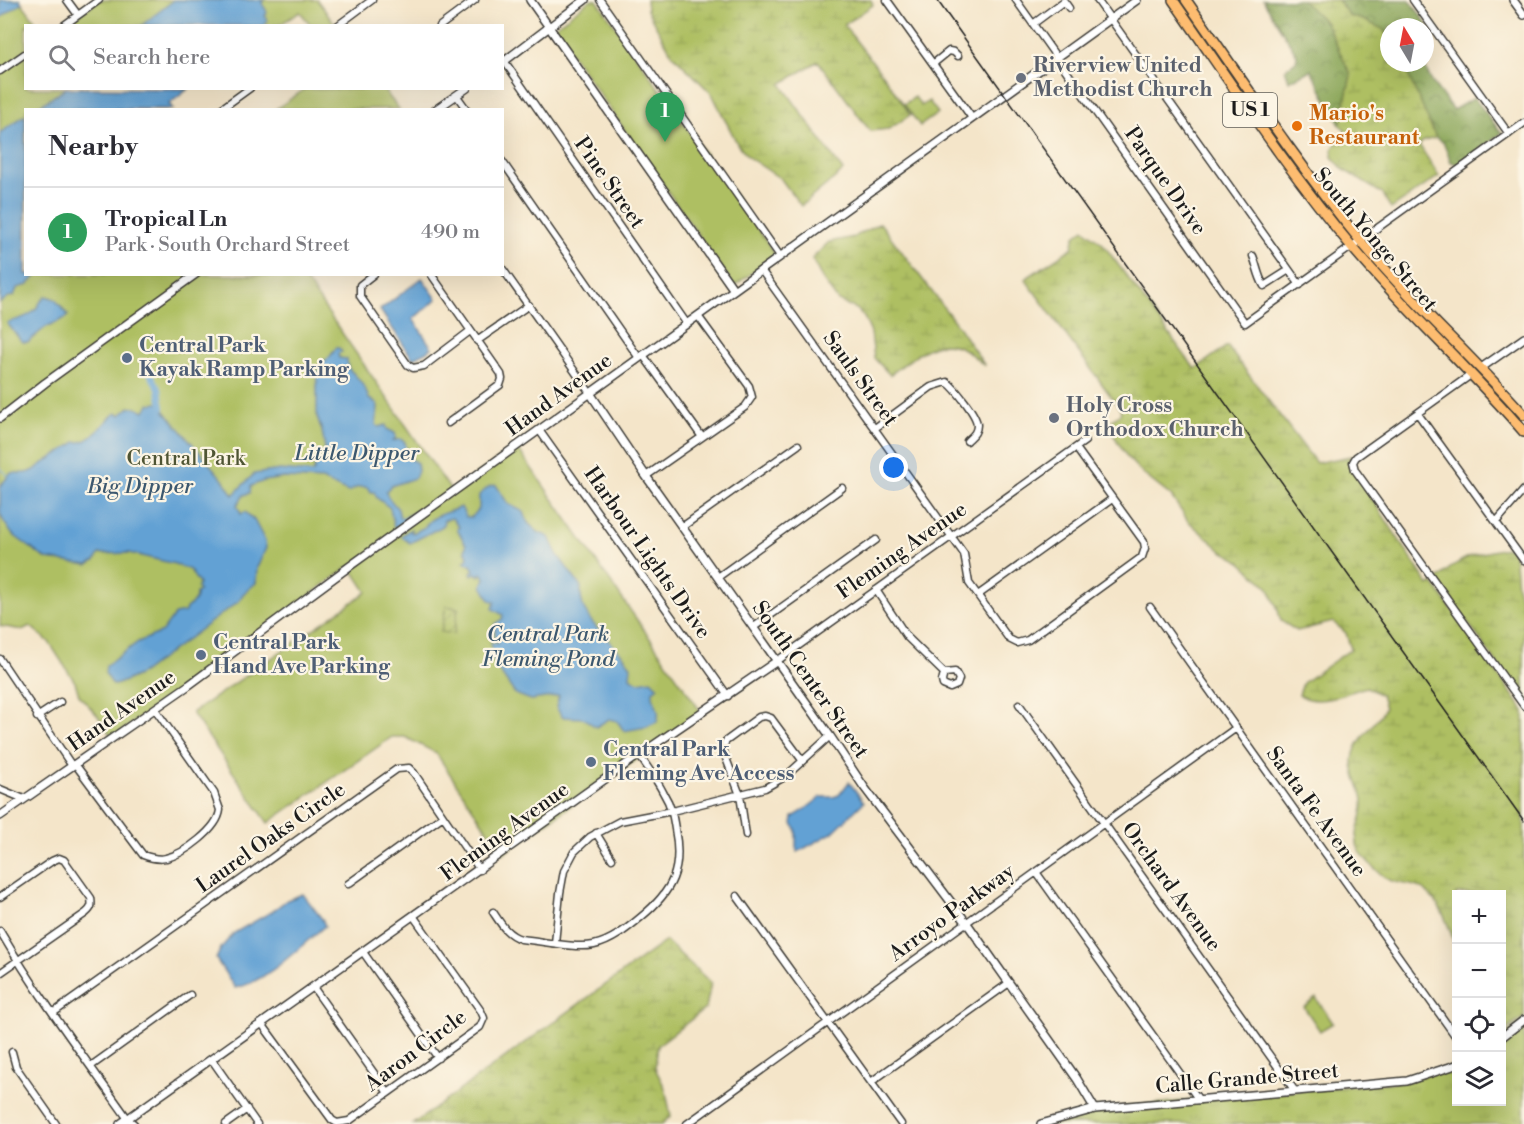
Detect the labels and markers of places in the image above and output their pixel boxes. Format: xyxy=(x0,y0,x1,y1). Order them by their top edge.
place label: Riverview United Methodist Church xyxy=(1033,53,1212,103)
marker: Riverview United Methodist Church xyxy=(1014,71,1028,85)
pin: 1 xyxy=(646,92,684,142)
place label: Mario's Restaurant xyxy=(1309,101,1420,151)
marker: Mario's Restaurant xyxy=(1290,119,1304,133)
place label: Central Park Kayak Ramp Parking xyxy=(139,333,350,383)
marker: Central Park Kayak Ramp Parking xyxy=(120,351,134,365)
place label: Holy Cross Orthodox Church xyxy=(1066,393,1244,443)
marker: Holy Cross Orthodox Church xyxy=(1047,411,1061,425)
place label: Central Park Hand Ave Parking xyxy=(213,630,391,680)
marker: Central Park Hand Ave Parking xyxy=(194,648,208,662)
place label: Central Park Fleming Ave Access xyxy=(603,737,795,787)
marker: Central Park Fleming Ave Access xyxy=(584,755,598,769)

